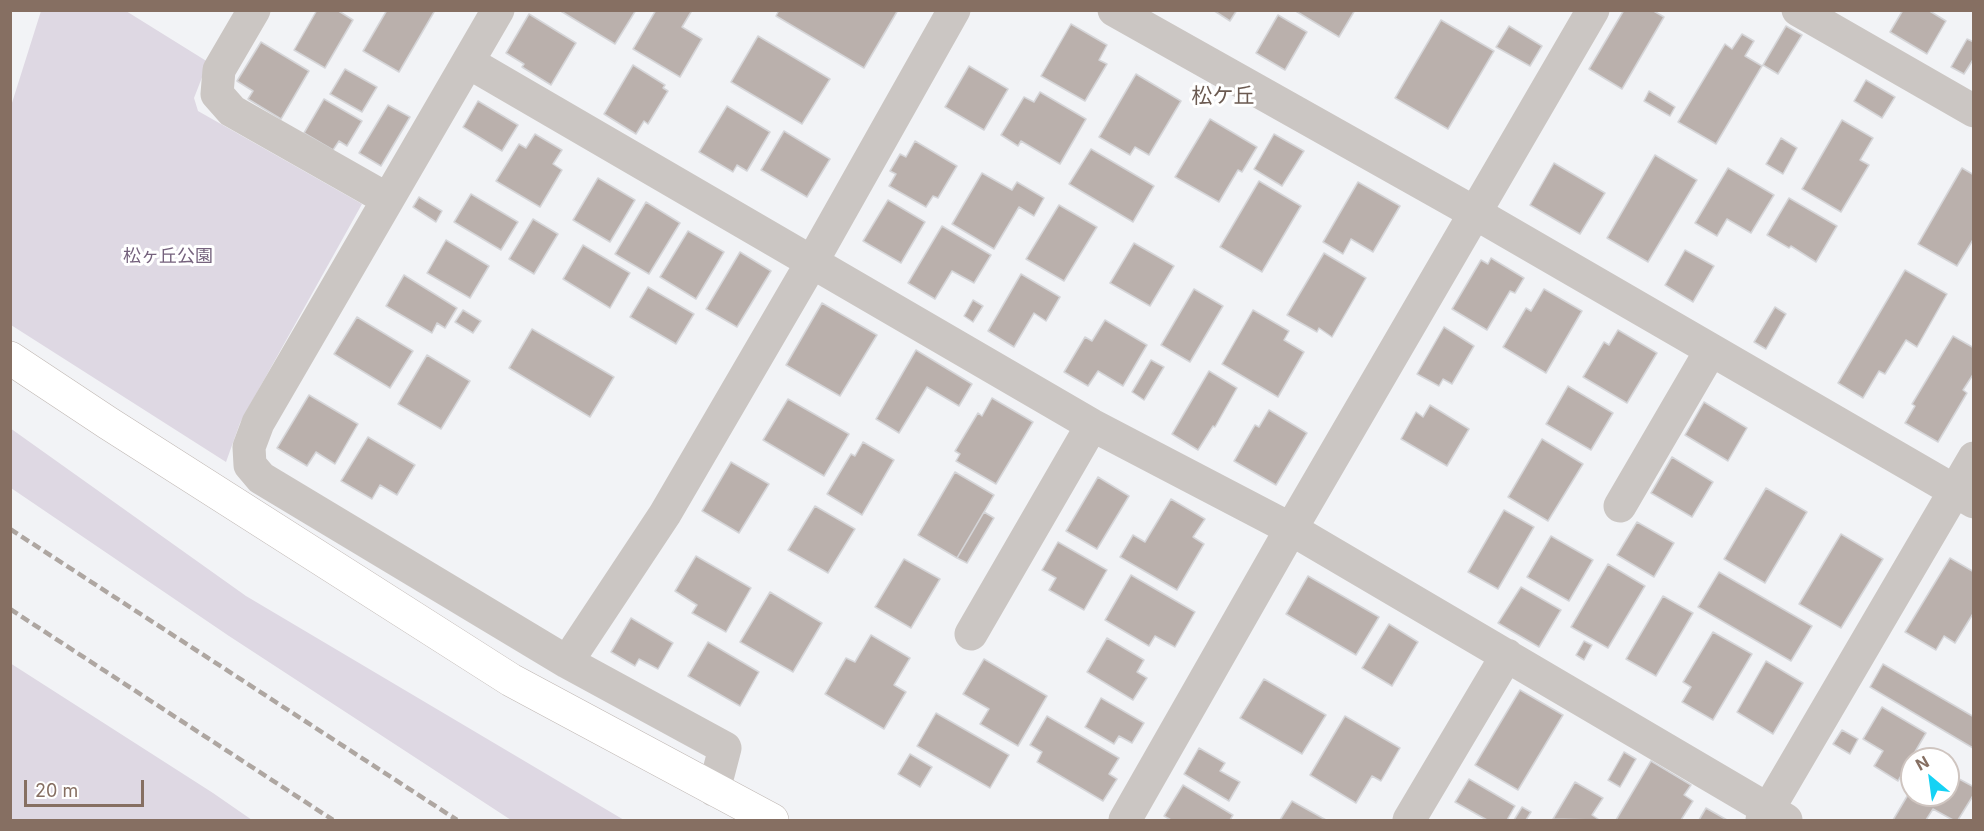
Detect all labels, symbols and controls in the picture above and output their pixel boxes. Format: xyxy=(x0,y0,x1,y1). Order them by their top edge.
district label: 松ケ丘 xyxy=(1192,84,1254,110)
park label: 松ヶ丘公園 xyxy=(123,246,213,268)
north arrow xyxy=(1900,747,1960,807)
text: N xyxy=(1912,751,1932,775)
scale bar xyxy=(27,768,147,806)
text: 20 m xyxy=(35,780,78,801)

